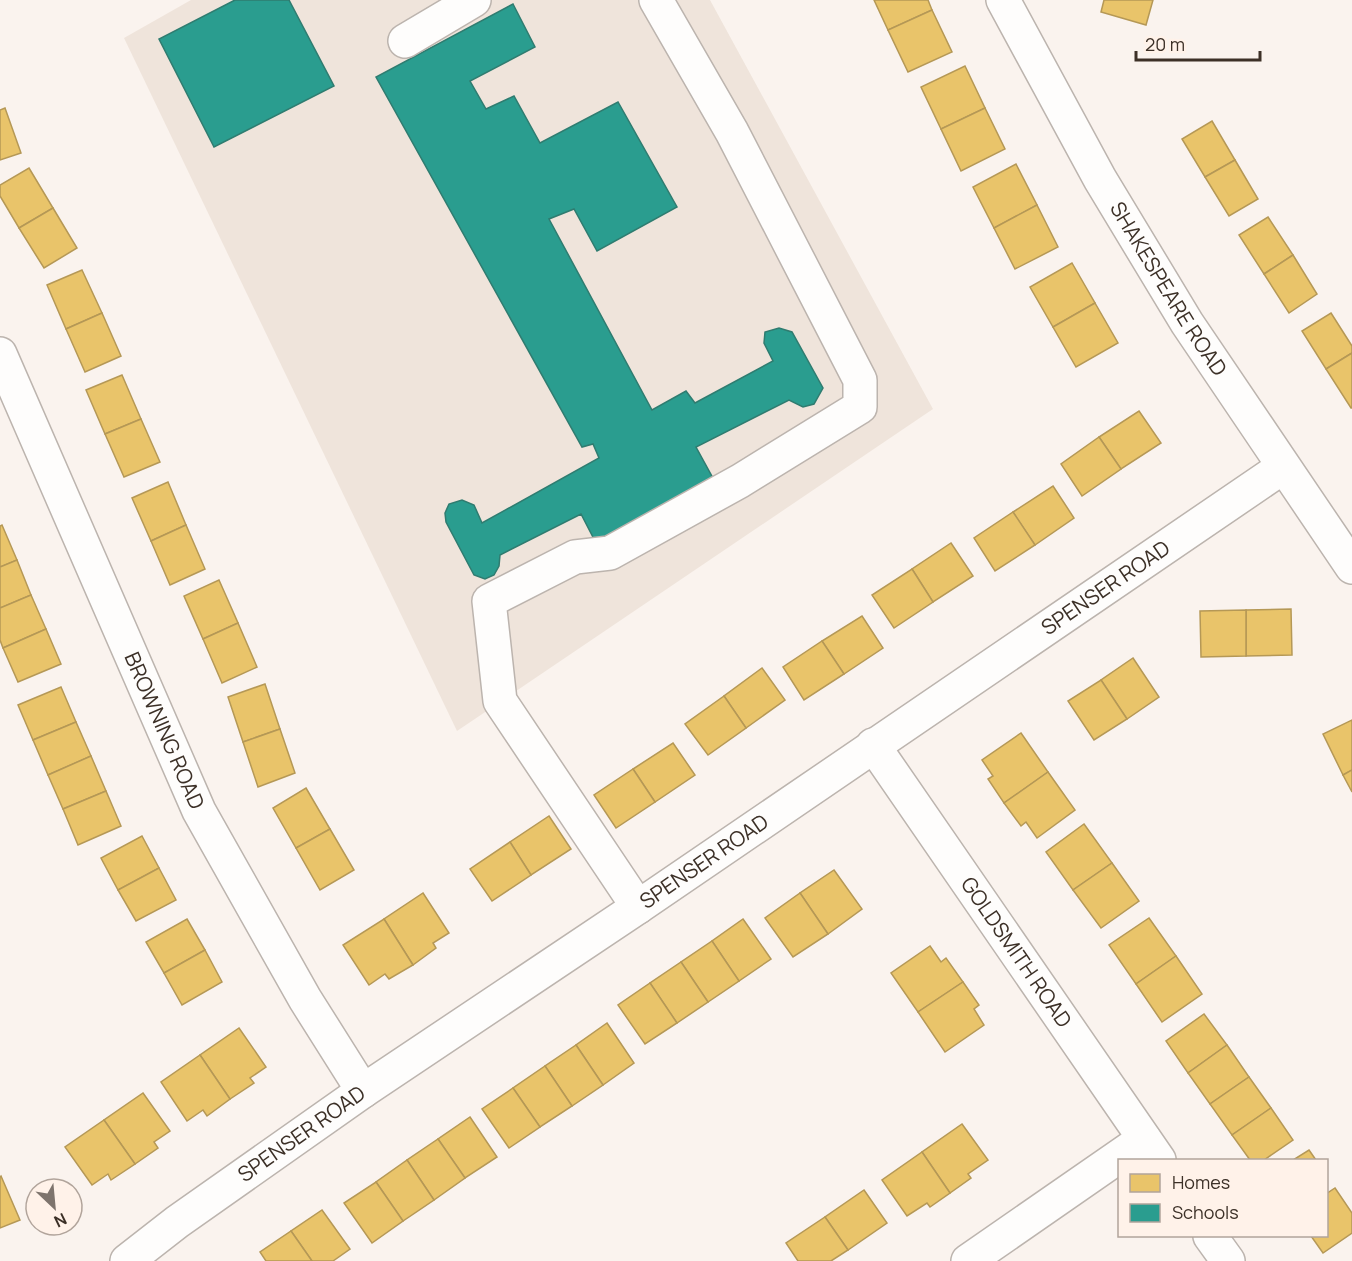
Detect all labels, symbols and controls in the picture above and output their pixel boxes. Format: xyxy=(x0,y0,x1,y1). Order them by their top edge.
scale bar xyxy=(1136,24,1260,62)
text: 20 m xyxy=(1145,32,1185,56)
street label: SHAKESPEARE ROAD xyxy=(1104,196,1234,381)
street label: SPENSER ROAD xyxy=(1035,533,1175,641)
street label: BROWNING ROAD xyxy=(119,648,211,813)
street label: SPENSER ROAD xyxy=(634,807,773,915)
street label: GOLDSMITH ROAD xyxy=(955,871,1079,1033)
street label: SPENSER ROAD xyxy=(232,1079,370,1188)
legend xyxy=(1118,1159,1328,1237)
text: Homes xyxy=(1172,1170,1230,1194)
north arrow xyxy=(24,1177,84,1237)
text: Schools xyxy=(1172,1200,1239,1224)
text: N xyxy=(51,1208,71,1233)

